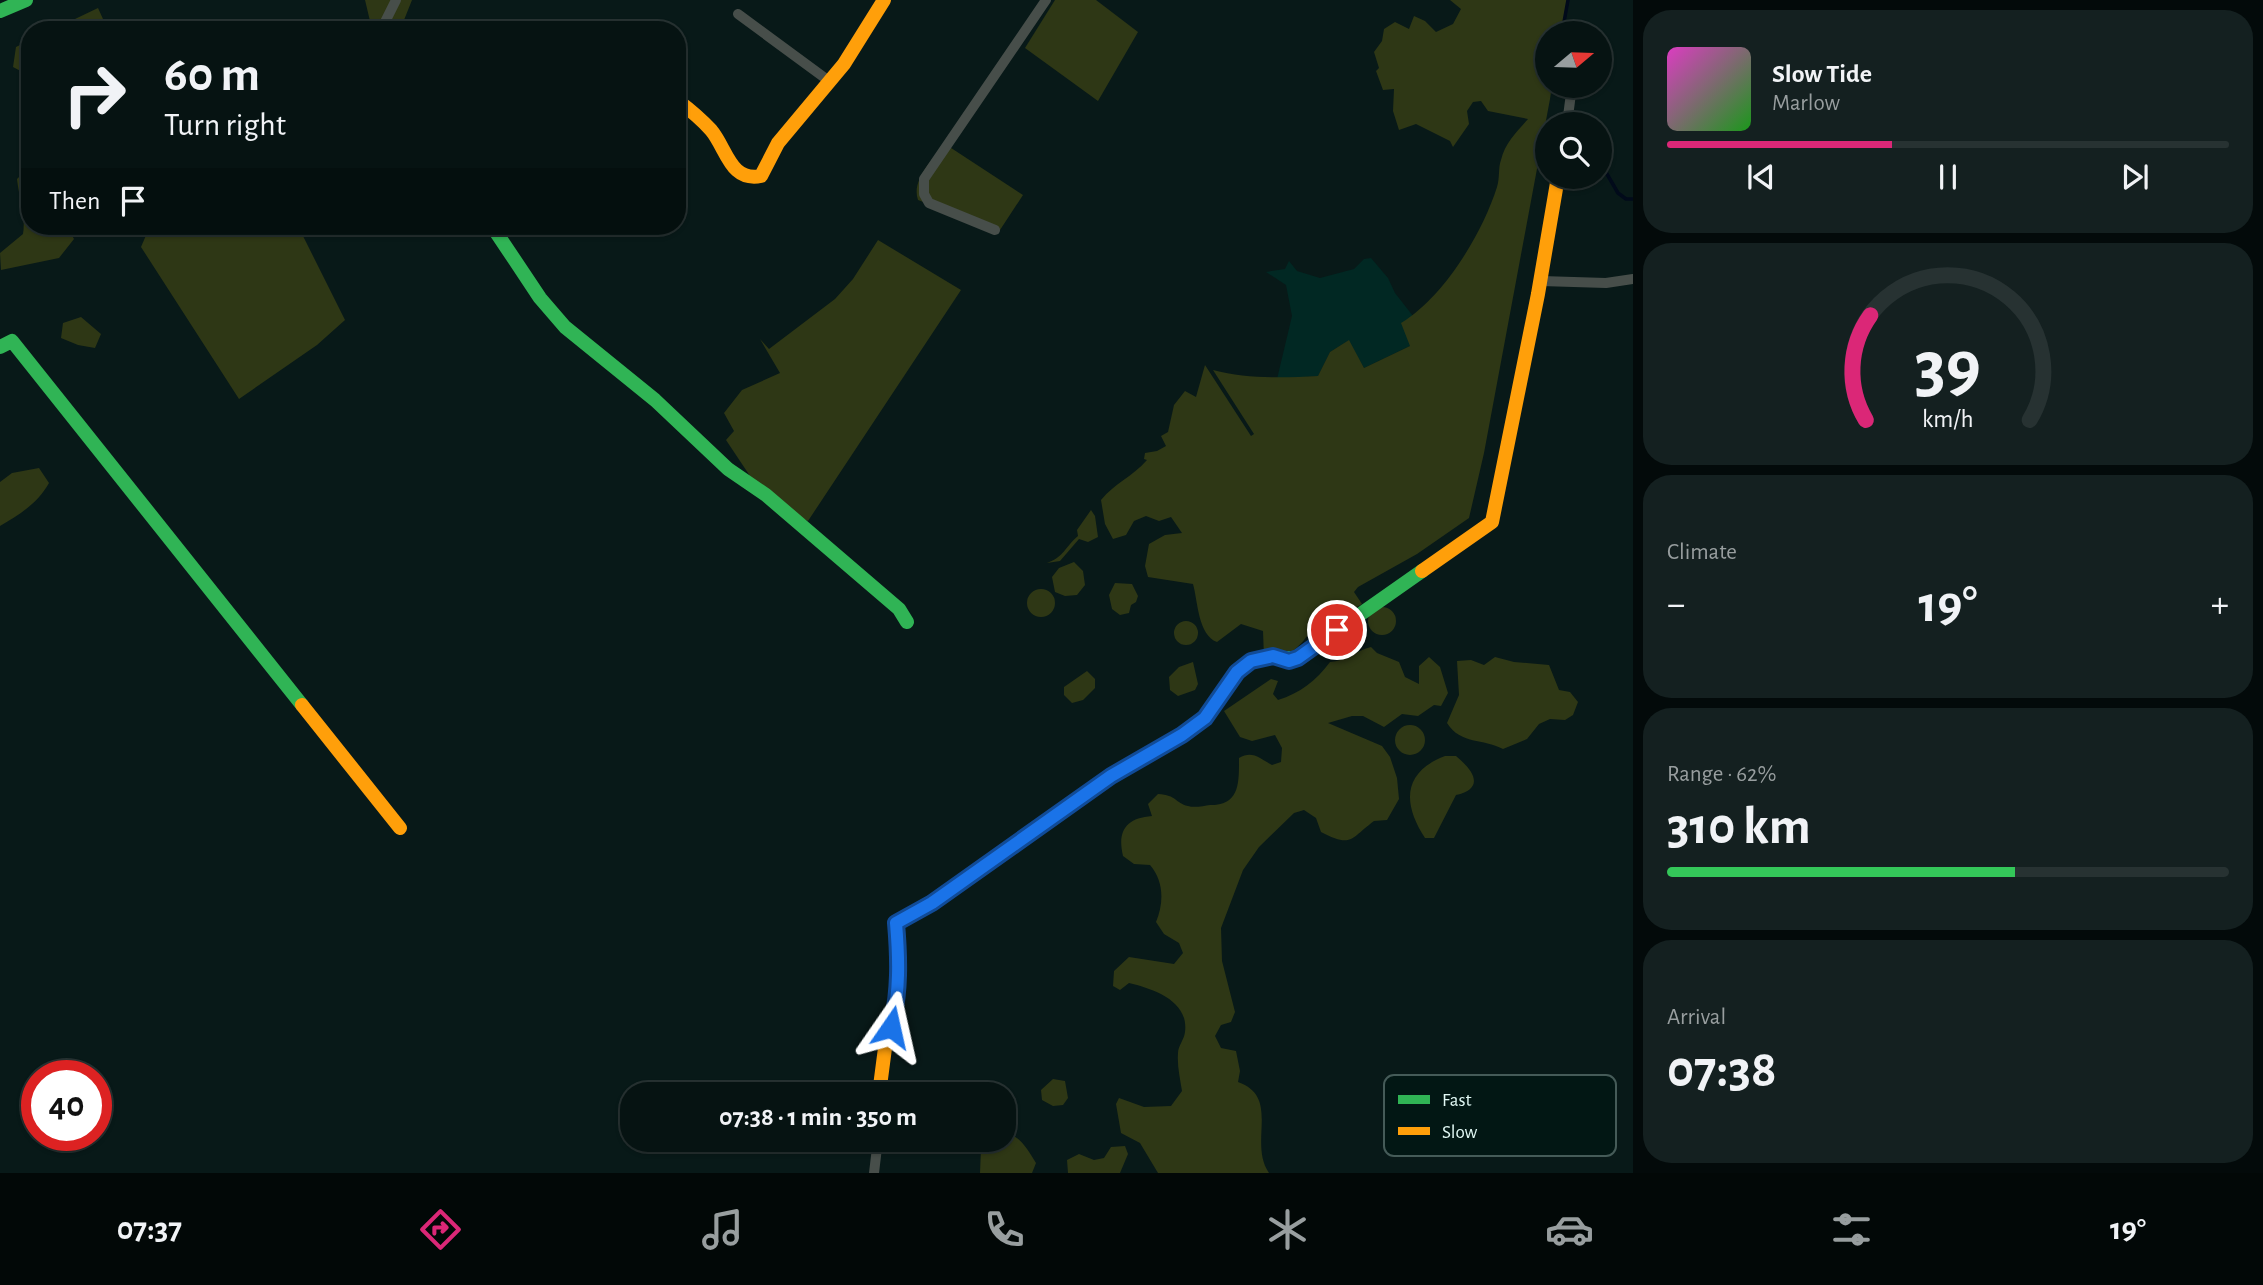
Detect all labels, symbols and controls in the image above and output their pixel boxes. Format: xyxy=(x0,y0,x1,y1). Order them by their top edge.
north arrow xyxy=(1535,21,1612,98)
map controls xyxy=(1535,21,1612,189)
icon: right xyxy=(49,49,140,140)
text: 60 m xyxy=(164,51,260,100)
text: Slow Tide xyxy=(1772,61,1872,87)
text: Marlow xyxy=(1772,92,1840,115)
text: Turn right xyxy=(164,109,286,141)
button: search xyxy=(1535,112,1612,189)
icon: previous xyxy=(1742,158,1780,196)
icon: pause xyxy=(1929,158,1967,196)
icon: next xyxy=(2116,158,2154,196)
icon: arrive xyxy=(114,182,152,220)
text: Then xyxy=(49,188,100,214)
text: 39 xyxy=(1915,332,1981,405)
text: km/h xyxy=(1922,407,1974,432)
text: Climate xyxy=(1667,541,1737,564)
text: 19° xyxy=(1918,579,1978,631)
text: − xyxy=(1667,586,1685,624)
text: + xyxy=(2211,586,2229,624)
pin xyxy=(1307,600,1367,660)
icon: arrive xyxy=(1318,611,1356,649)
text: Range · 62% xyxy=(1667,763,1776,786)
text: 310 km xyxy=(1667,801,1811,853)
position arrow xyxy=(854,990,928,1064)
text: Arrival xyxy=(1667,1006,1726,1029)
text: 07:38 xyxy=(1667,1044,1777,1096)
speed limit sign: 40 xyxy=(21,1060,112,1151)
legend xyxy=(1384,1075,1616,1156)
text: Fast xyxy=(1442,1091,1472,1110)
text: 07:38 · 1 min · 350 m xyxy=(719,1104,917,1130)
text: Slow xyxy=(1442,1123,1478,1142)
icon: directions xyxy=(416,1205,465,1254)
icon: music xyxy=(698,1205,747,1254)
icon: phone xyxy=(980,1205,1029,1254)
icon: climate xyxy=(1263,1205,1312,1254)
icon: car xyxy=(1545,1205,1594,1254)
icon: filters xyxy=(1827,1205,1876,1254)
text: 07:37 xyxy=(117,1213,182,1245)
text: 19° xyxy=(2110,1213,2146,1245)

